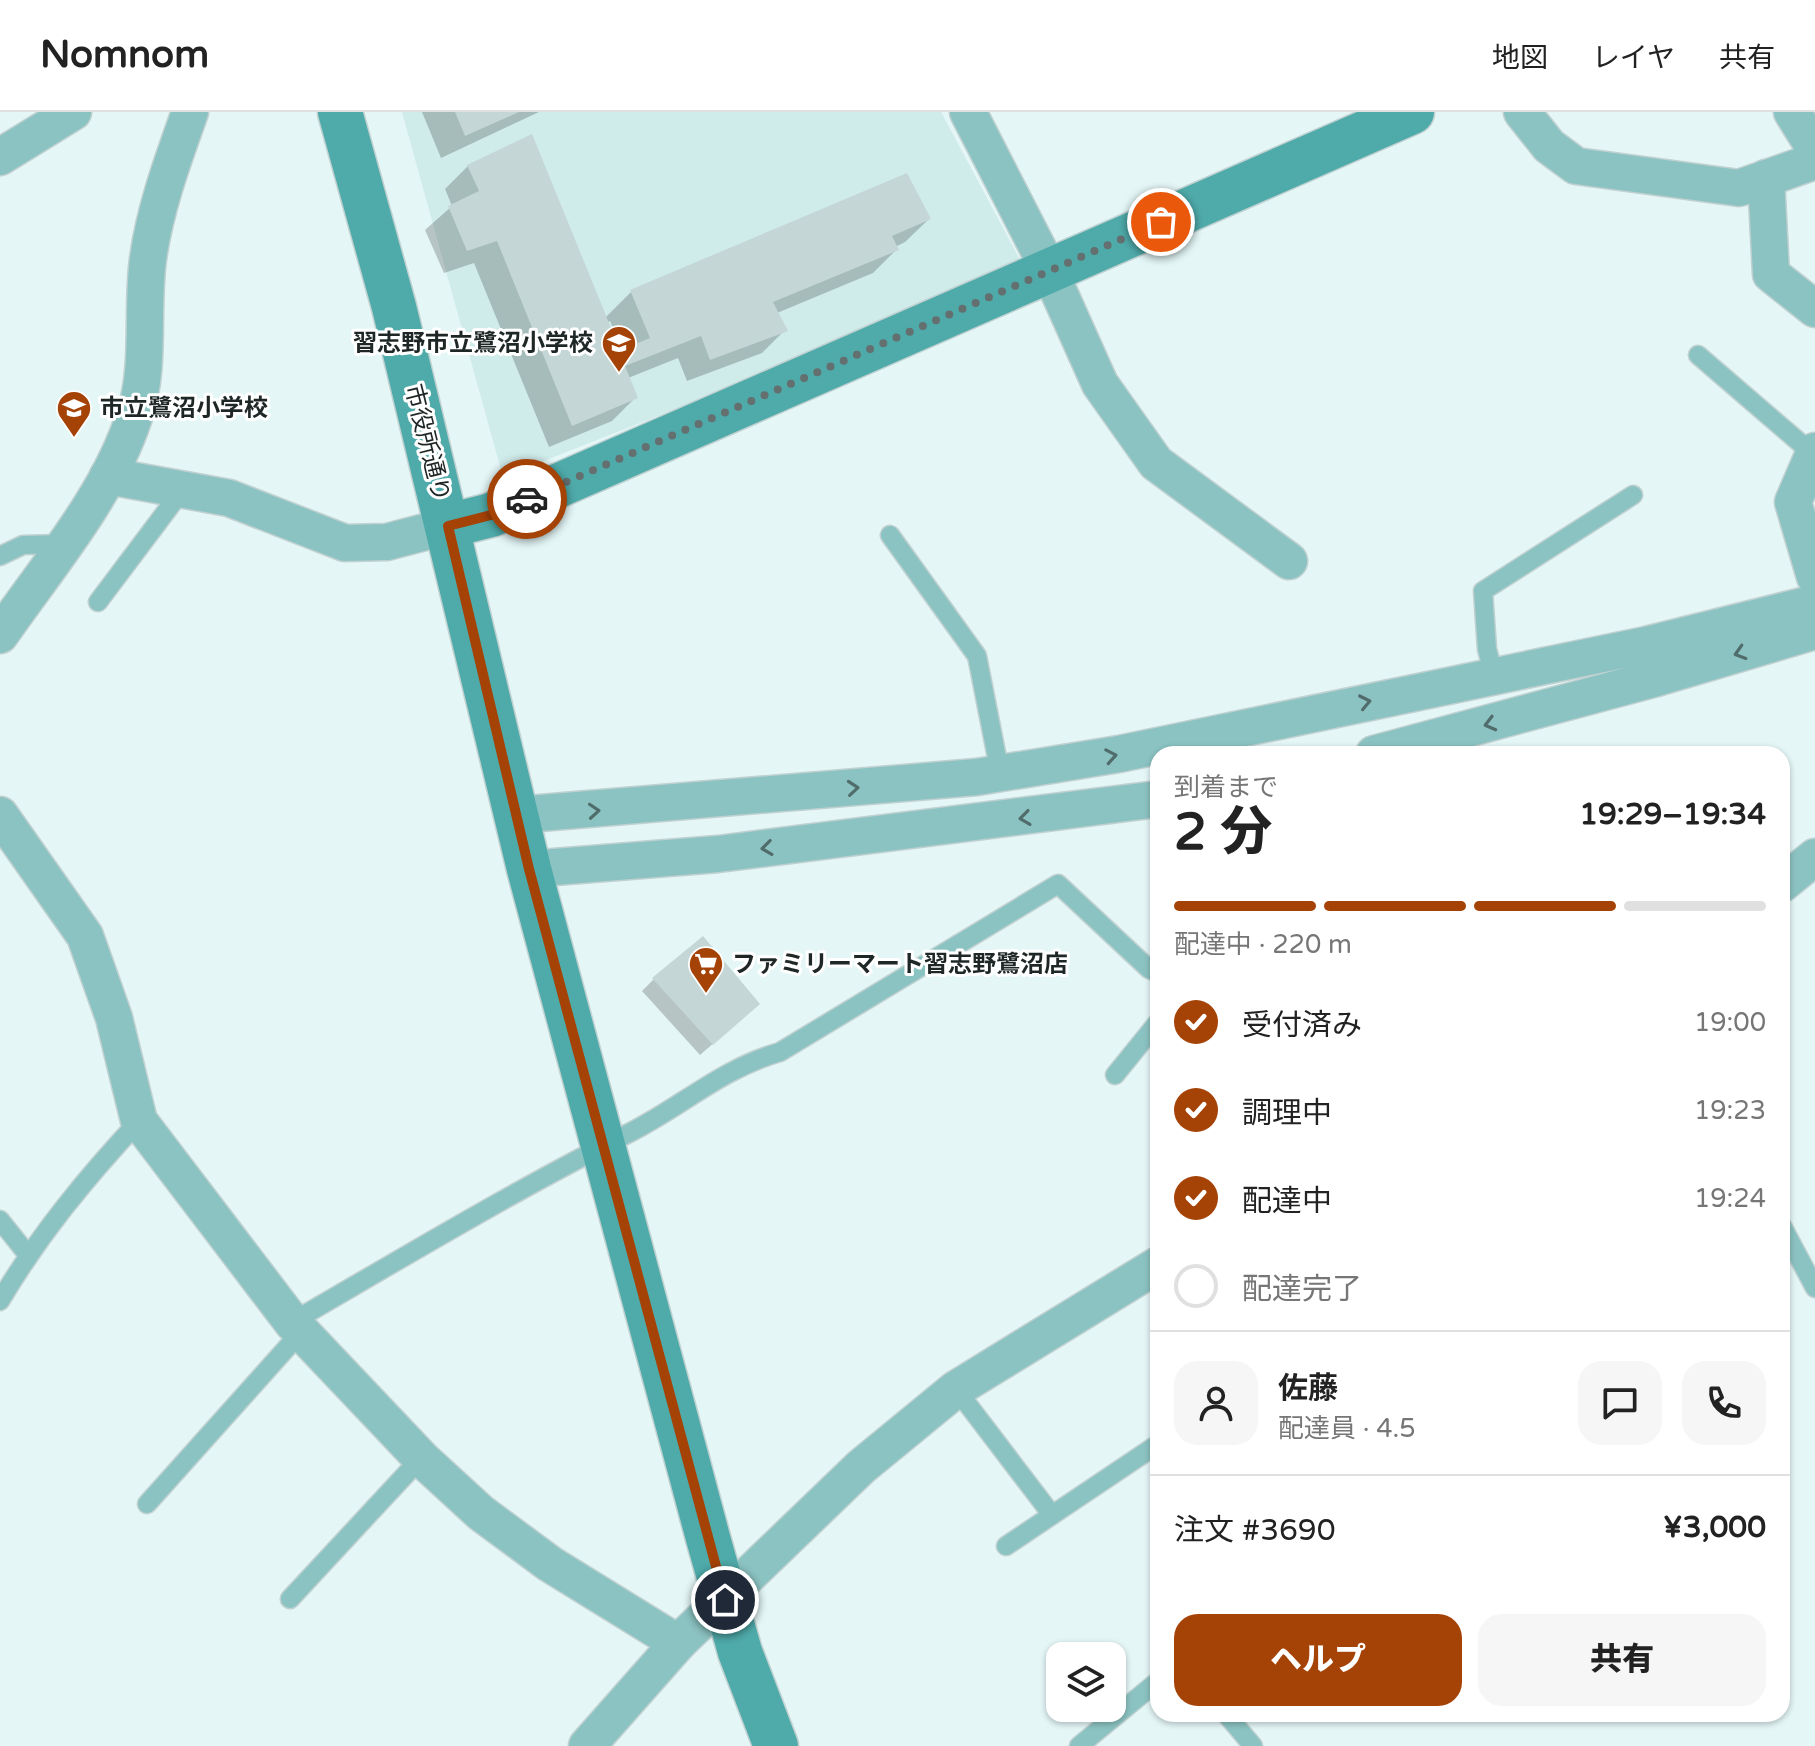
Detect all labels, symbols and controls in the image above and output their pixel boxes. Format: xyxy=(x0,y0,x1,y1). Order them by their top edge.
text: Nomnom xyxy=(40,32,209,78)
text: 地図 xyxy=(1492,41,1548,75)
text: レイヤ xyxy=(1592,41,1675,75)
text: 共有 xyxy=(1719,41,1775,75)
pin xyxy=(1127,188,1195,256)
icon: bag xyxy=(1139,200,1183,244)
school or university icon: 習志野市立鷺沼小学校 xyxy=(600,324,638,374)
place label: 習志野市立鷺沼小学校 xyxy=(353,329,593,358)
street label: 市役所通り xyxy=(398,381,456,505)
school or university icon: 市立鷺沼小学校 xyxy=(55,389,93,439)
place label: 市立鷺沼小学校 xyxy=(100,394,268,423)
courier xyxy=(487,459,567,539)
icon: car xyxy=(505,477,549,521)
one-way arrow xyxy=(1734,644,1748,660)
one-way arrow xyxy=(1358,694,1371,711)
one-way arrow xyxy=(1484,715,1498,731)
one-way arrow xyxy=(1104,748,1117,765)
text: 到着まで xyxy=(1174,772,1278,803)
one-way arrow xyxy=(847,780,860,797)
text: 19:29–19:34 xyxy=(1579,796,1766,833)
text: 2 分 xyxy=(1174,801,1272,864)
one-way arrow xyxy=(588,803,601,820)
one-way arrow xyxy=(1018,809,1031,826)
one-way arrow xyxy=(760,840,773,857)
text: 配達中 · 220 m xyxy=(1174,929,1352,960)
supermarket icon: ファミリーマート習志野鷺沼店 xyxy=(687,945,725,995)
place label: ファミリーマート習志野鷺沼店 xyxy=(732,950,1068,979)
icon: check xyxy=(1174,1000,1218,1044)
text: 受付済み xyxy=(1242,1007,1362,1044)
text: 19:00 xyxy=(1694,1007,1766,1038)
icon: check xyxy=(1174,1088,1218,1132)
text: 調理中 xyxy=(1242,1095,1332,1132)
text: 19:23 xyxy=(1694,1095,1766,1126)
icon: check xyxy=(1174,1176,1218,1220)
text: 配達中 xyxy=(1242,1183,1332,1220)
text: 19:24 xyxy=(1694,1183,1766,1214)
text: 配達完了 xyxy=(1242,1271,1362,1308)
button: person xyxy=(1174,1361,1258,1445)
button: chat xyxy=(1578,1361,1662,1445)
button: phone xyxy=(1682,1361,1766,1445)
text: 佐藤 xyxy=(1278,1370,1338,1407)
text: 配達員 · 4.5 xyxy=(1278,1413,1416,1444)
text: ¥3,000 xyxy=(1663,1509,1766,1546)
text: 注文 #3690 xyxy=(1174,1512,1336,1549)
pin xyxy=(691,1566,759,1634)
icon: home xyxy=(703,1578,747,1622)
button: ヘルプ xyxy=(1174,1614,1462,1706)
button: 共有 xyxy=(1478,1614,1766,1706)
map controls xyxy=(1046,1642,1126,1722)
button: layers xyxy=(1046,1642,1126,1722)

